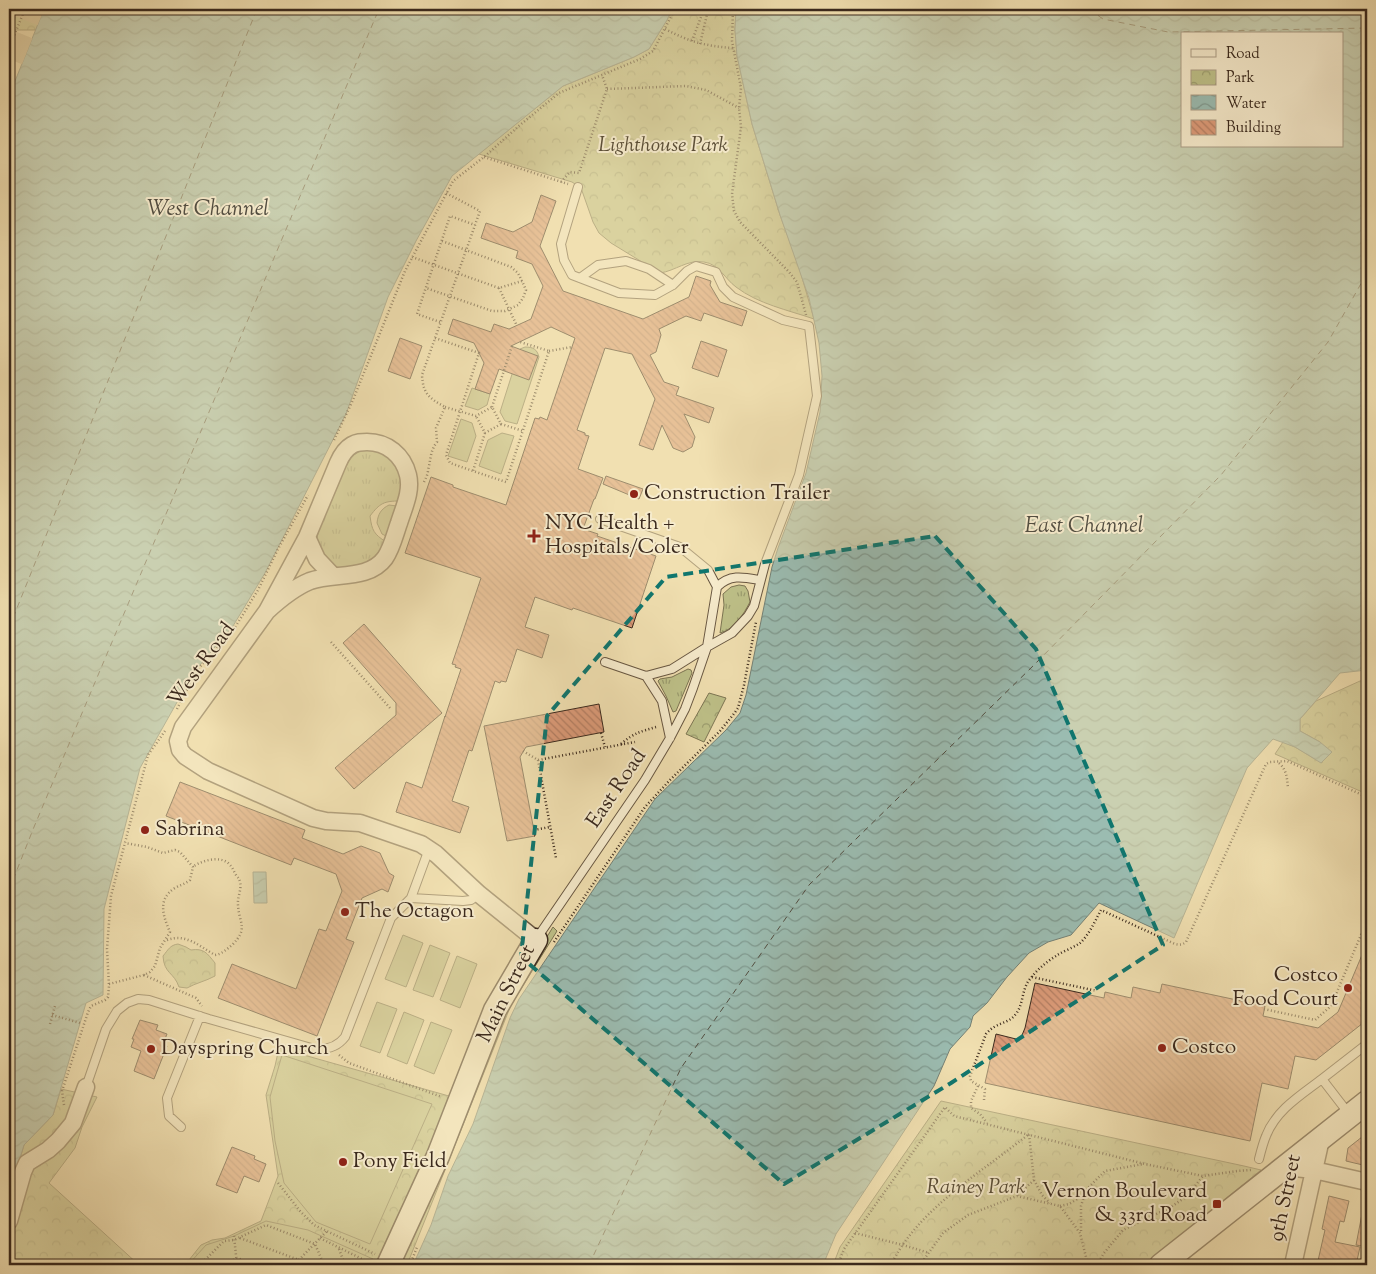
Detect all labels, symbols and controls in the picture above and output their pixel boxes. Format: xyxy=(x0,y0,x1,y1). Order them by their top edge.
legend xyxy=(1181,32,1344,148)
text: Road xyxy=(1226,44,1260,65)
text: Park xyxy=(1226,68,1255,89)
text: Water xyxy=(1226,94,1267,115)
text: Building xyxy=(1226,118,1281,139)
park label: Lighthouse Park xyxy=(598,131,729,161)
water label: West Channel xyxy=(147,194,269,226)
place label: Construction Trailer xyxy=(644,479,830,509)
marker: Construction Trailer xyxy=(628,488,640,500)
place label: NYC Health + Hospitals/Coler xyxy=(545,509,689,563)
water label: East Channel xyxy=(1024,511,1144,543)
marker: NYC Health + Hospitals/Coler xyxy=(527,529,541,543)
street label: West Road xyxy=(161,616,243,714)
street label: East Road xyxy=(580,743,655,834)
place label: Sabrina xyxy=(155,815,225,845)
marker: Sabrina xyxy=(139,824,151,836)
place label: The Octagon xyxy=(355,897,474,927)
marker: The Octagon xyxy=(339,906,351,918)
street label: Main Street xyxy=(470,940,544,1048)
place label: Costco Food Court xyxy=(1232,961,1338,1015)
marker: Costco Food Court xyxy=(1342,982,1354,994)
place label: Costco xyxy=(1172,1033,1236,1063)
place label: Dayspring Church xyxy=(161,1034,329,1064)
marker: Costco xyxy=(1156,1042,1168,1054)
marker: Dayspring Church xyxy=(145,1043,157,1055)
place label: Pony Field xyxy=(353,1147,447,1177)
street label: 9th Street xyxy=(1262,1152,1310,1244)
marker: Pony Field xyxy=(337,1156,349,1168)
park label: Rainey Park xyxy=(926,1173,1026,1203)
place label: Vernon Boulevard & 33rd Road xyxy=(1042,1177,1207,1231)
marker: Vernon Boulevard & 33rd Road xyxy=(1211,1198,1223,1210)

